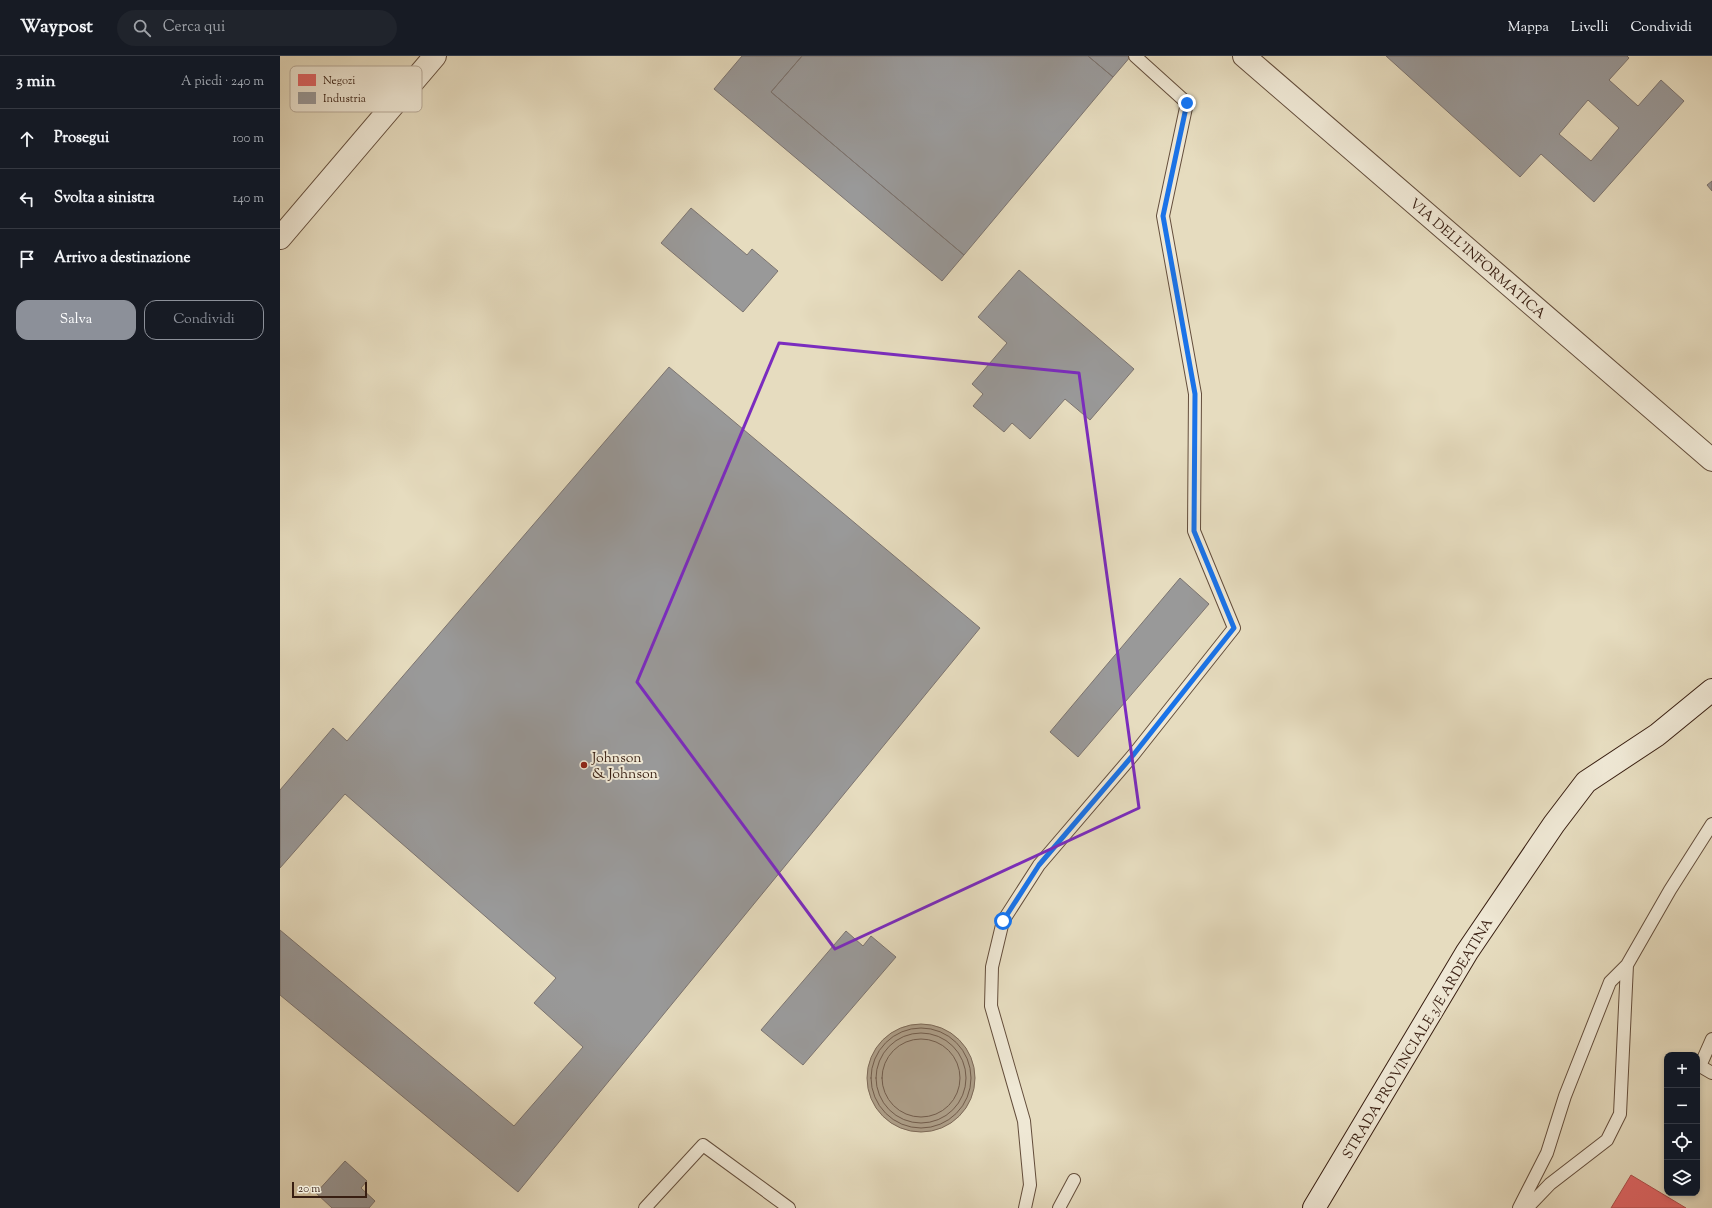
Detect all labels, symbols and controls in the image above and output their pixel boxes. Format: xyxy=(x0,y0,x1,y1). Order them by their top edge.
search box xyxy=(117,10,397,46)
text: Waypost xyxy=(20,14,93,41)
icon: search xyxy=(131,17,153,39)
text: Cerca qui xyxy=(163,17,225,38)
text: Mappa xyxy=(1508,18,1549,38)
text: Livelli xyxy=(1571,18,1608,38)
text: Condividi xyxy=(1630,18,1692,38)
legend xyxy=(290,66,422,112)
text: 3 min xyxy=(16,70,55,94)
text: A piedi · 240 m xyxy=(181,73,264,91)
text: Negozi xyxy=(323,73,355,89)
text: Industria xyxy=(323,91,366,107)
route end xyxy=(1178,94,1196,112)
icon: ahead xyxy=(16,128,38,150)
text: Prosegui xyxy=(54,128,109,149)
text: 100 m xyxy=(232,130,264,148)
icon: left xyxy=(16,188,38,210)
text: Svolta a sinistra xyxy=(54,188,155,209)
text: 140 m xyxy=(233,190,264,208)
street label: VIA DELL'INFORMATICA xyxy=(1404,195,1550,325)
icon: arrive xyxy=(16,248,38,270)
text: Arrivo a destinazione xyxy=(54,248,190,269)
button: Salva xyxy=(16,300,136,340)
button: Condividi xyxy=(144,300,264,340)
place label: Johnson & Johnson xyxy=(591,749,658,785)
marker: Johnson & Johnson xyxy=(579,760,589,770)
route start xyxy=(994,912,1012,930)
street label: STRADA PROVINCIALE 3/E ARDEATINA xyxy=(1339,914,1499,1163)
map controls xyxy=(1664,1052,1700,1196)
button: + xyxy=(1664,1052,1700,1088)
button: − xyxy=(1664,1088,1700,1124)
button: locate xyxy=(1664,1124,1700,1160)
button: layers xyxy=(1664,1160,1700,1196)
scale bar xyxy=(292,1180,367,1199)
text: 20 m xyxy=(298,1181,320,1197)

